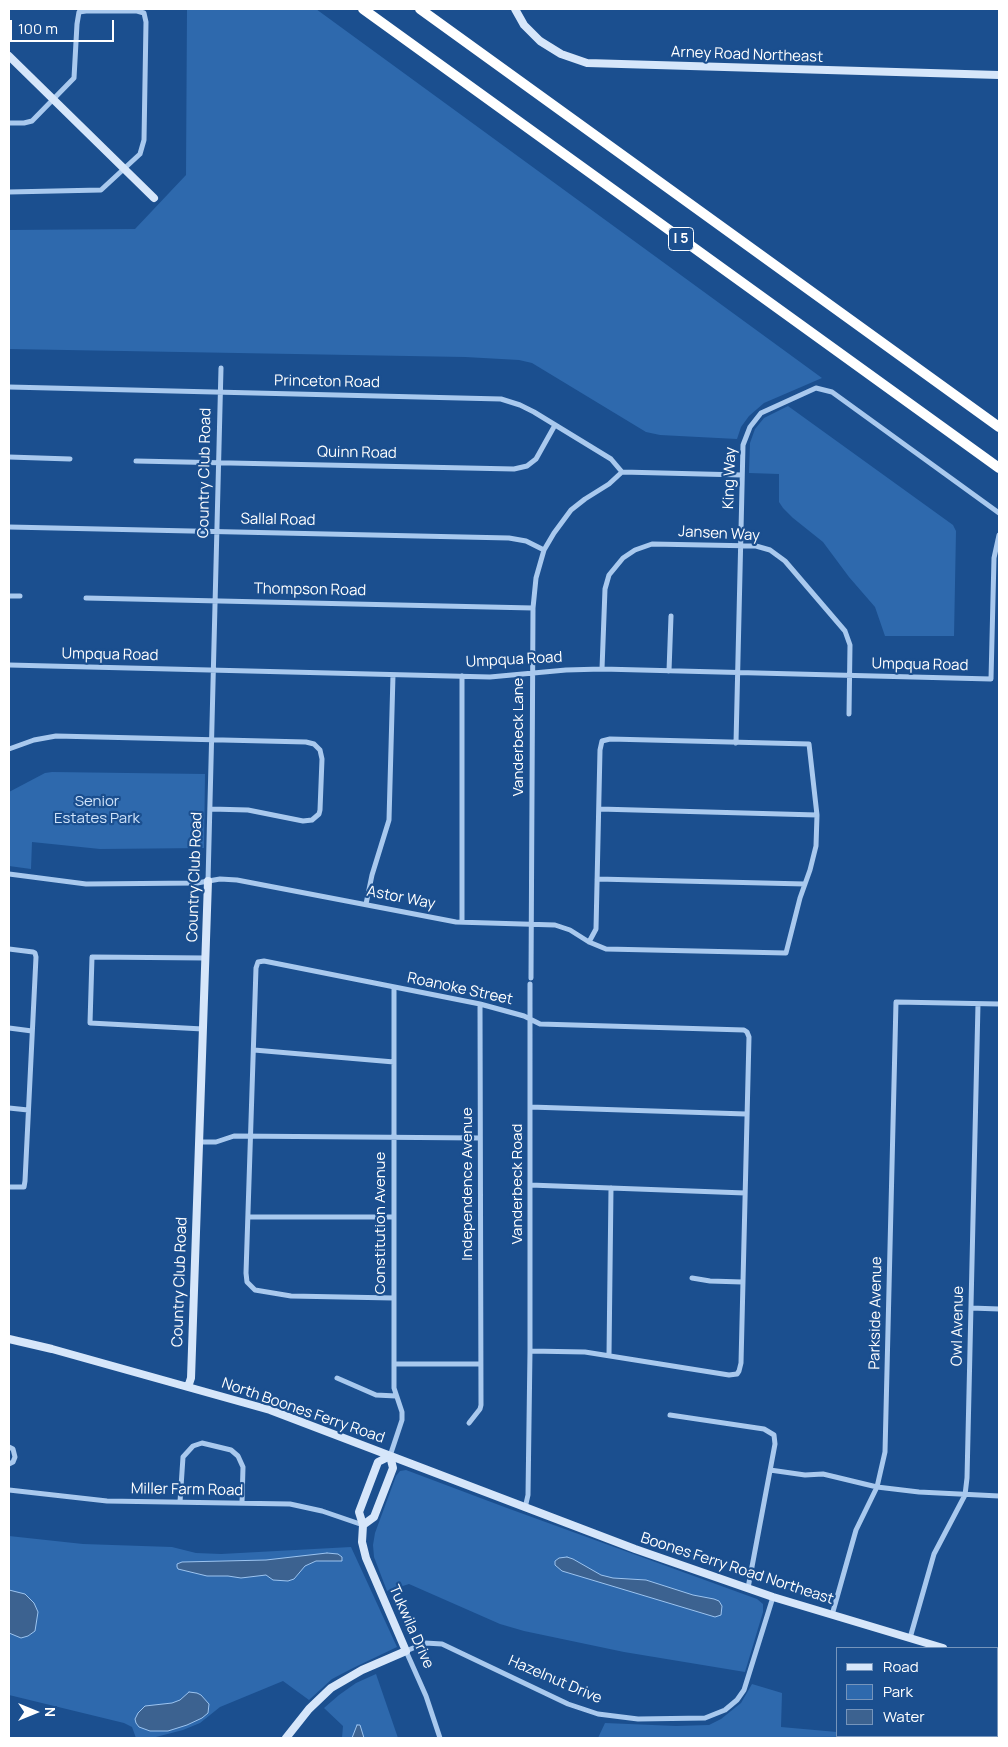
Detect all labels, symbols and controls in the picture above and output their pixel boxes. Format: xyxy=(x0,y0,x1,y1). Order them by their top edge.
scale bar xyxy=(12,10,116,42)
text: 100 m xyxy=(18,18,58,39)
street label: Arney Road Northeast xyxy=(671,43,823,67)
road number: I 5 xyxy=(668,228,694,250)
street label: Princeton Road xyxy=(274,372,380,392)
street label: Country Club Road xyxy=(195,408,215,538)
street label: Quinn Road xyxy=(317,443,397,463)
street label: King Way xyxy=(720,447,740,509)
street label: Sallal Road xyxy=(240,510,316,530)
street label: Jansen Way xyxy=(678,523,760,545)
street label: Thompson Road xyxy=(254,580,366,600)
street label: Umpqua Road xyxy=(61,645,159,665)
street label: Umpqua Road xyxy=(465,648,563,672)
street label: Umpqua Road xyxy=(871,655,969,675)
street label: Vanderbeck Lane xyxy=(510,678,528,796)
park label: Senior Estates Park xyxy=(54,793,140,828)
street label: Country Club Road xyxy=(184,812,206,942)
street label: Astor Way xyxy=(365,883,437,913)
street label: Roanoke Street xyxy=(406,969,514,1009)
street label: Independence Avenue xyxy=(459,1107,477,1261)
street label: Vanderbeck Road xyxy=(509,1124,527,1244)
street label: Constitution Avenue xyxy=(372,1152,390,1294)
street label: Country Club Road xyxy=(169,1217,191,1347)
street label: Parkside Avenue xyxy=(866,1256,886,1370)
street label: Owl Avenue xyxy=(948,1286,968,1366)
street label: North Boones Ferry Road xyxy=(219,1375,387,1447)
street label: Miller Farm Road xyxy=(131,1480,243,1500)
street label: Boones Ferry Road Northeast xyxy=(638,1529,836,1609)
street label: Tukwila Drive xyxy=(385,1582,437,1672)
legend xyxy=(836,1647,998,1737)
street label: Hazelnut Drive xyxy=(505,1652,605,1708)
text: Road xyxy=(883,1656,919,1677)
text: Park xyxy=(883,1681,913,1702)
north arrow xyxy=(10,1687,60,1737)
text: Water xyxy=(883,1706,925,1727)
text: N xyxy=(41,1707,60,1717)

